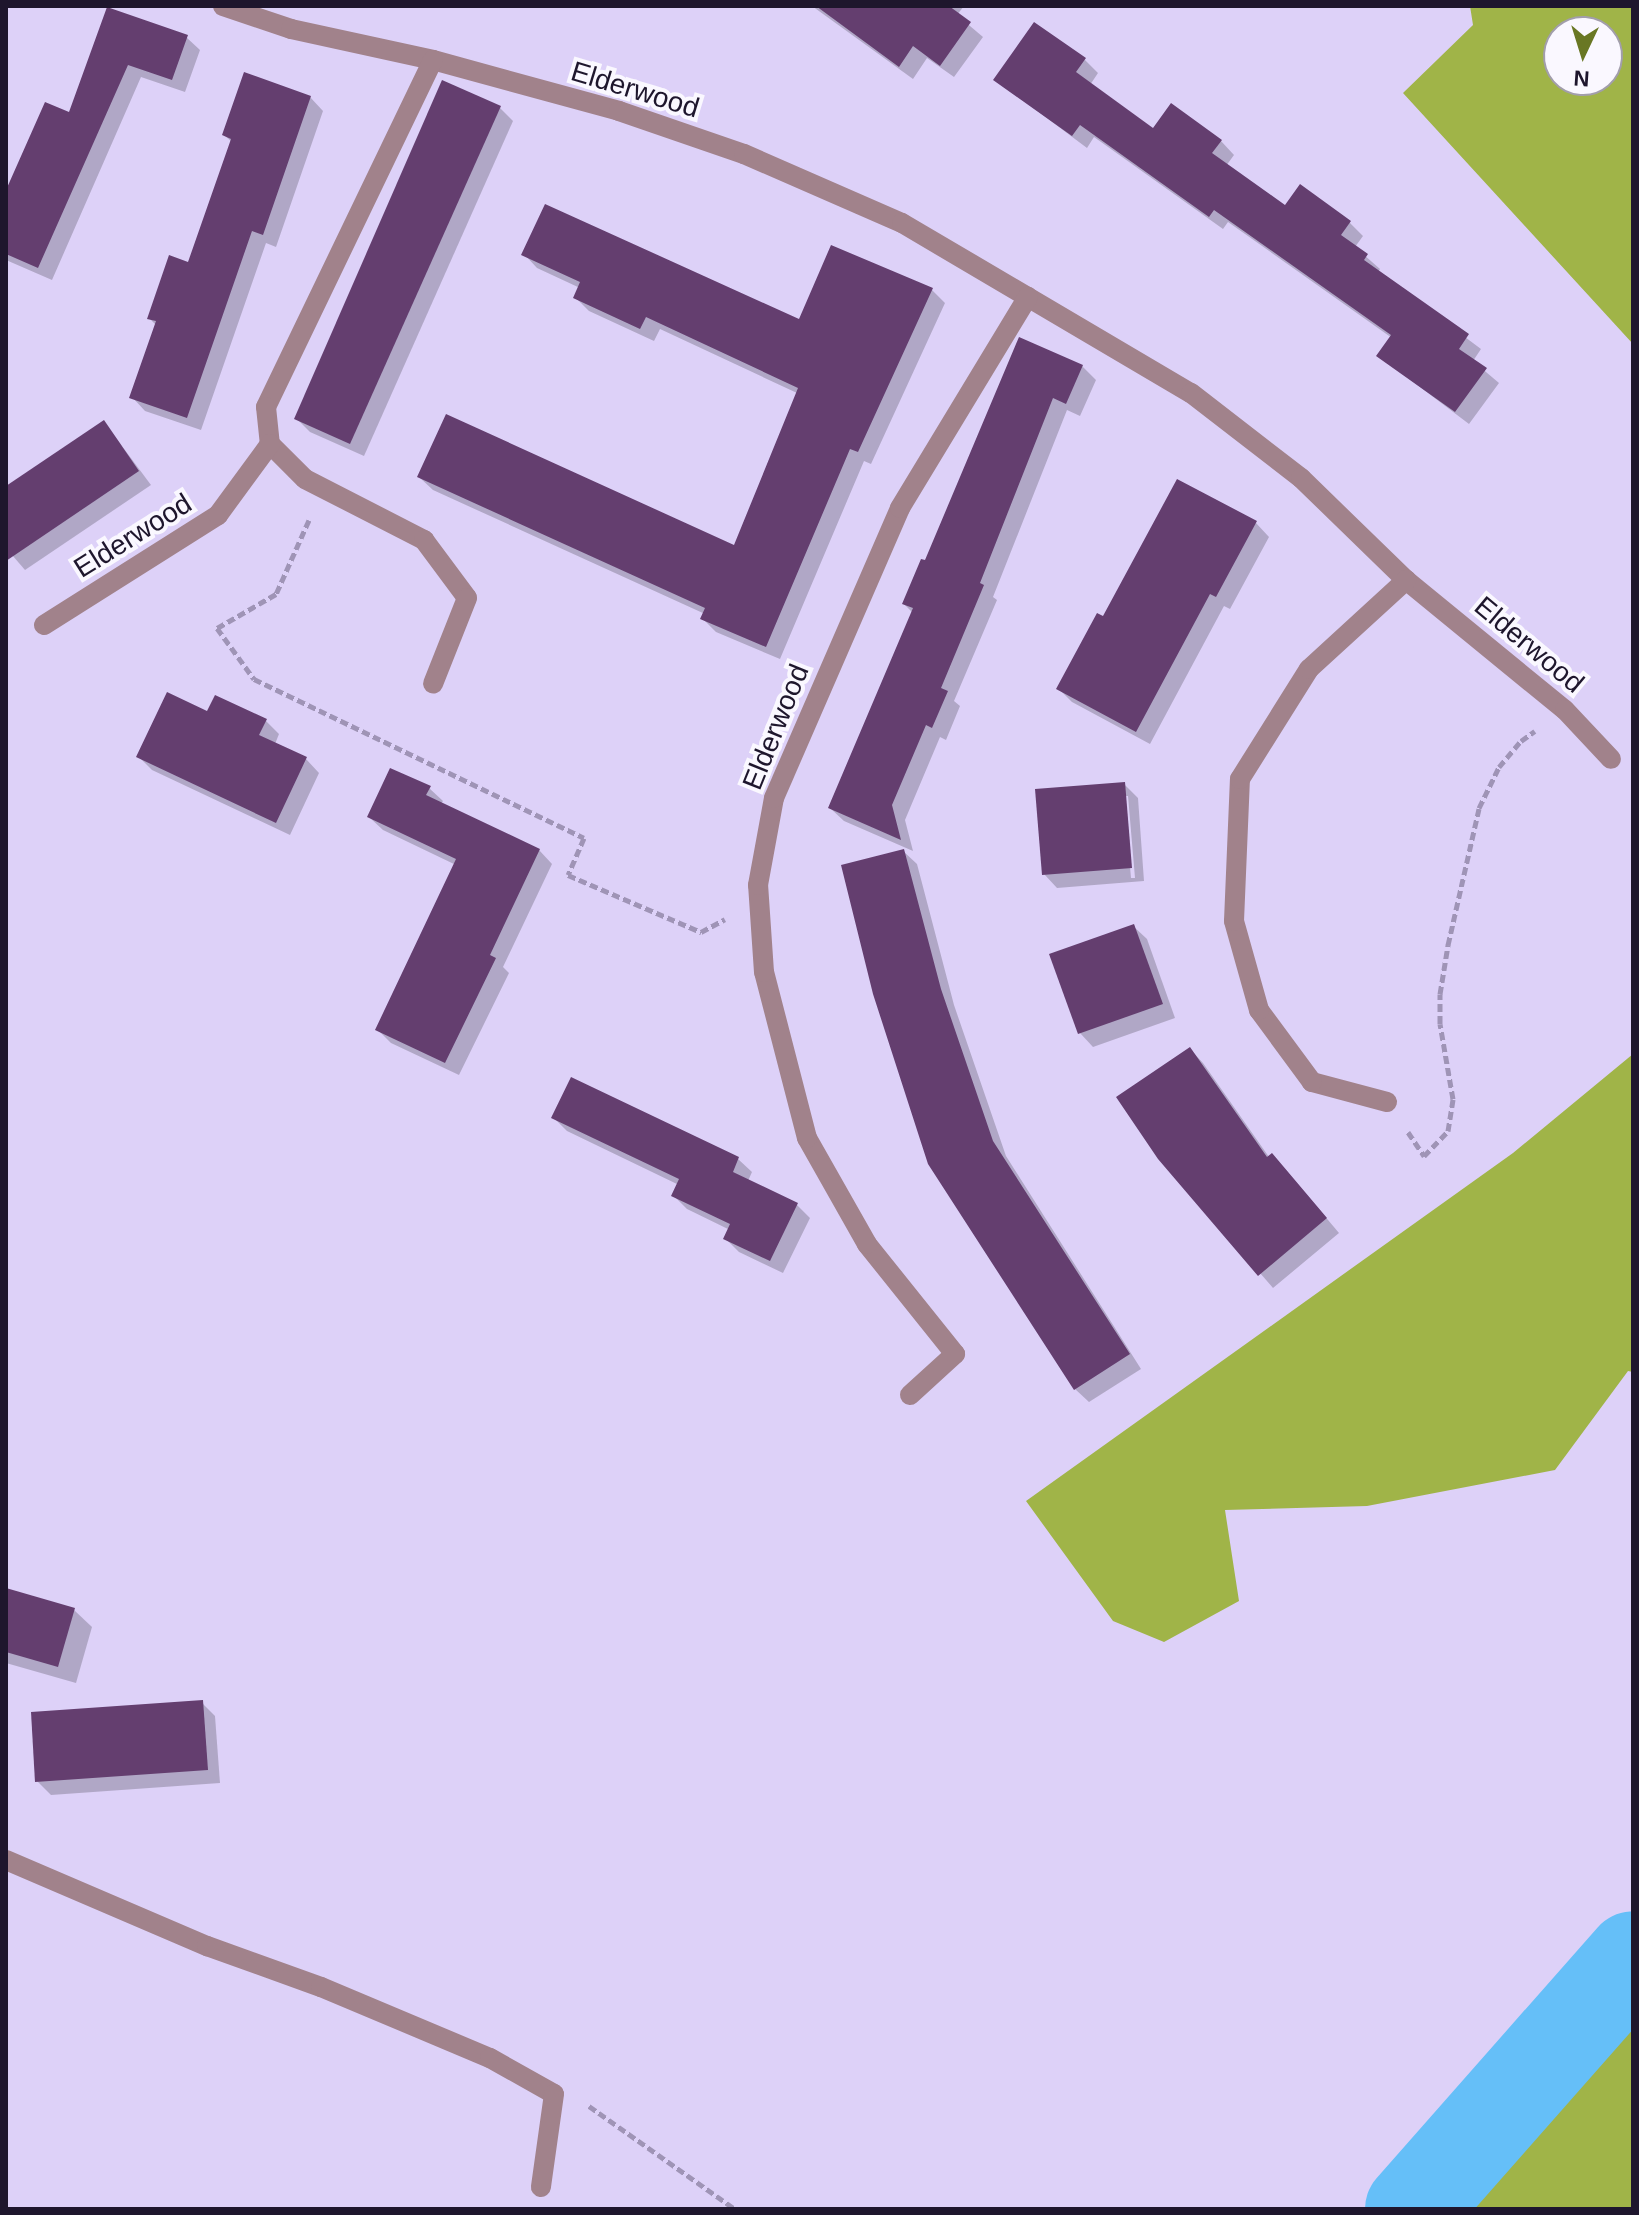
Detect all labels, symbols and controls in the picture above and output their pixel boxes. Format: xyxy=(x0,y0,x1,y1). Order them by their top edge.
north arrow xyxy=(1543,16,1623,96)
street label: Elderwood xyxy=(567,55,703,125)
text: N xyxy=(1573,65,1590,91)
street label: Elderwood xyxy=(68,487,198,585)
street label: Elderwood xyxy=(1468,590,1590,700)
street label: Elderwood xyxy=(736,659,816,795)

